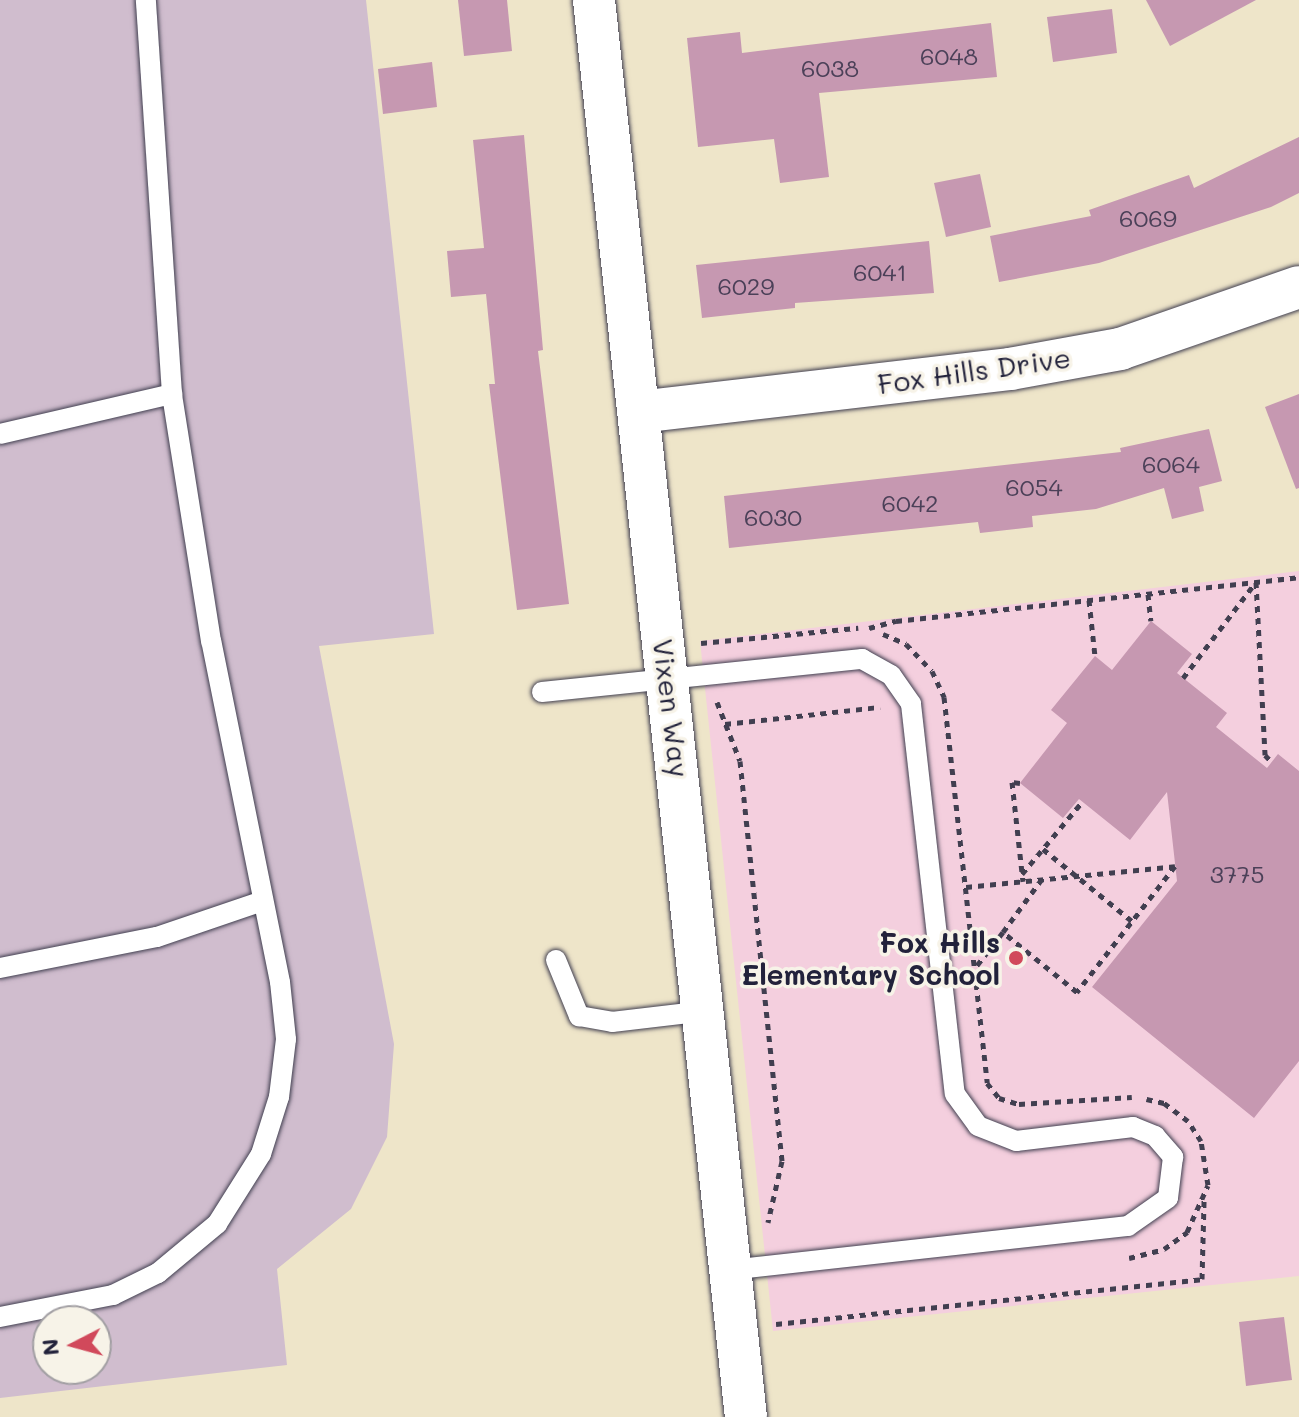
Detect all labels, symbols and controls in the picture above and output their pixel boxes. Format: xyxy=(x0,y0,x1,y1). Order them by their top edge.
house number: 6048 xyxy=(920,42,978,70)
house number: 6038 xyxy=(801,54,859,82)
house number: 6069 xyxy=(1119,204,1177,232)
house number: 6041 xyxy=(853,258,907,286)
house number: 6029 xyxy=(718,272,774,300)
street label: Fox Hills Drive xyxy=(875,340,1073,400)
house number: 6064 xyxy=(1142,450,1200,478)
house number: 6054 xyxy=(1005,473,1063,501)
house number: 6042 xyxy=(882,489,938,517)
house number: 6030 xyxy=(744,503,802,531)
street label: Vixen Way xyxy=(647,637,697,779)
house number: 3775 xyxy=(1210,860,1264,888)
place label: Fox Hills Elementary School xyxy=(741,925,1000,991)
marker: Fox Hills Elementary School xyxy=(1007,949,1025,967)
north arrow xyxy=(32,1305,112,1385)
text: N xyxy=(34,1338,65,1357)

